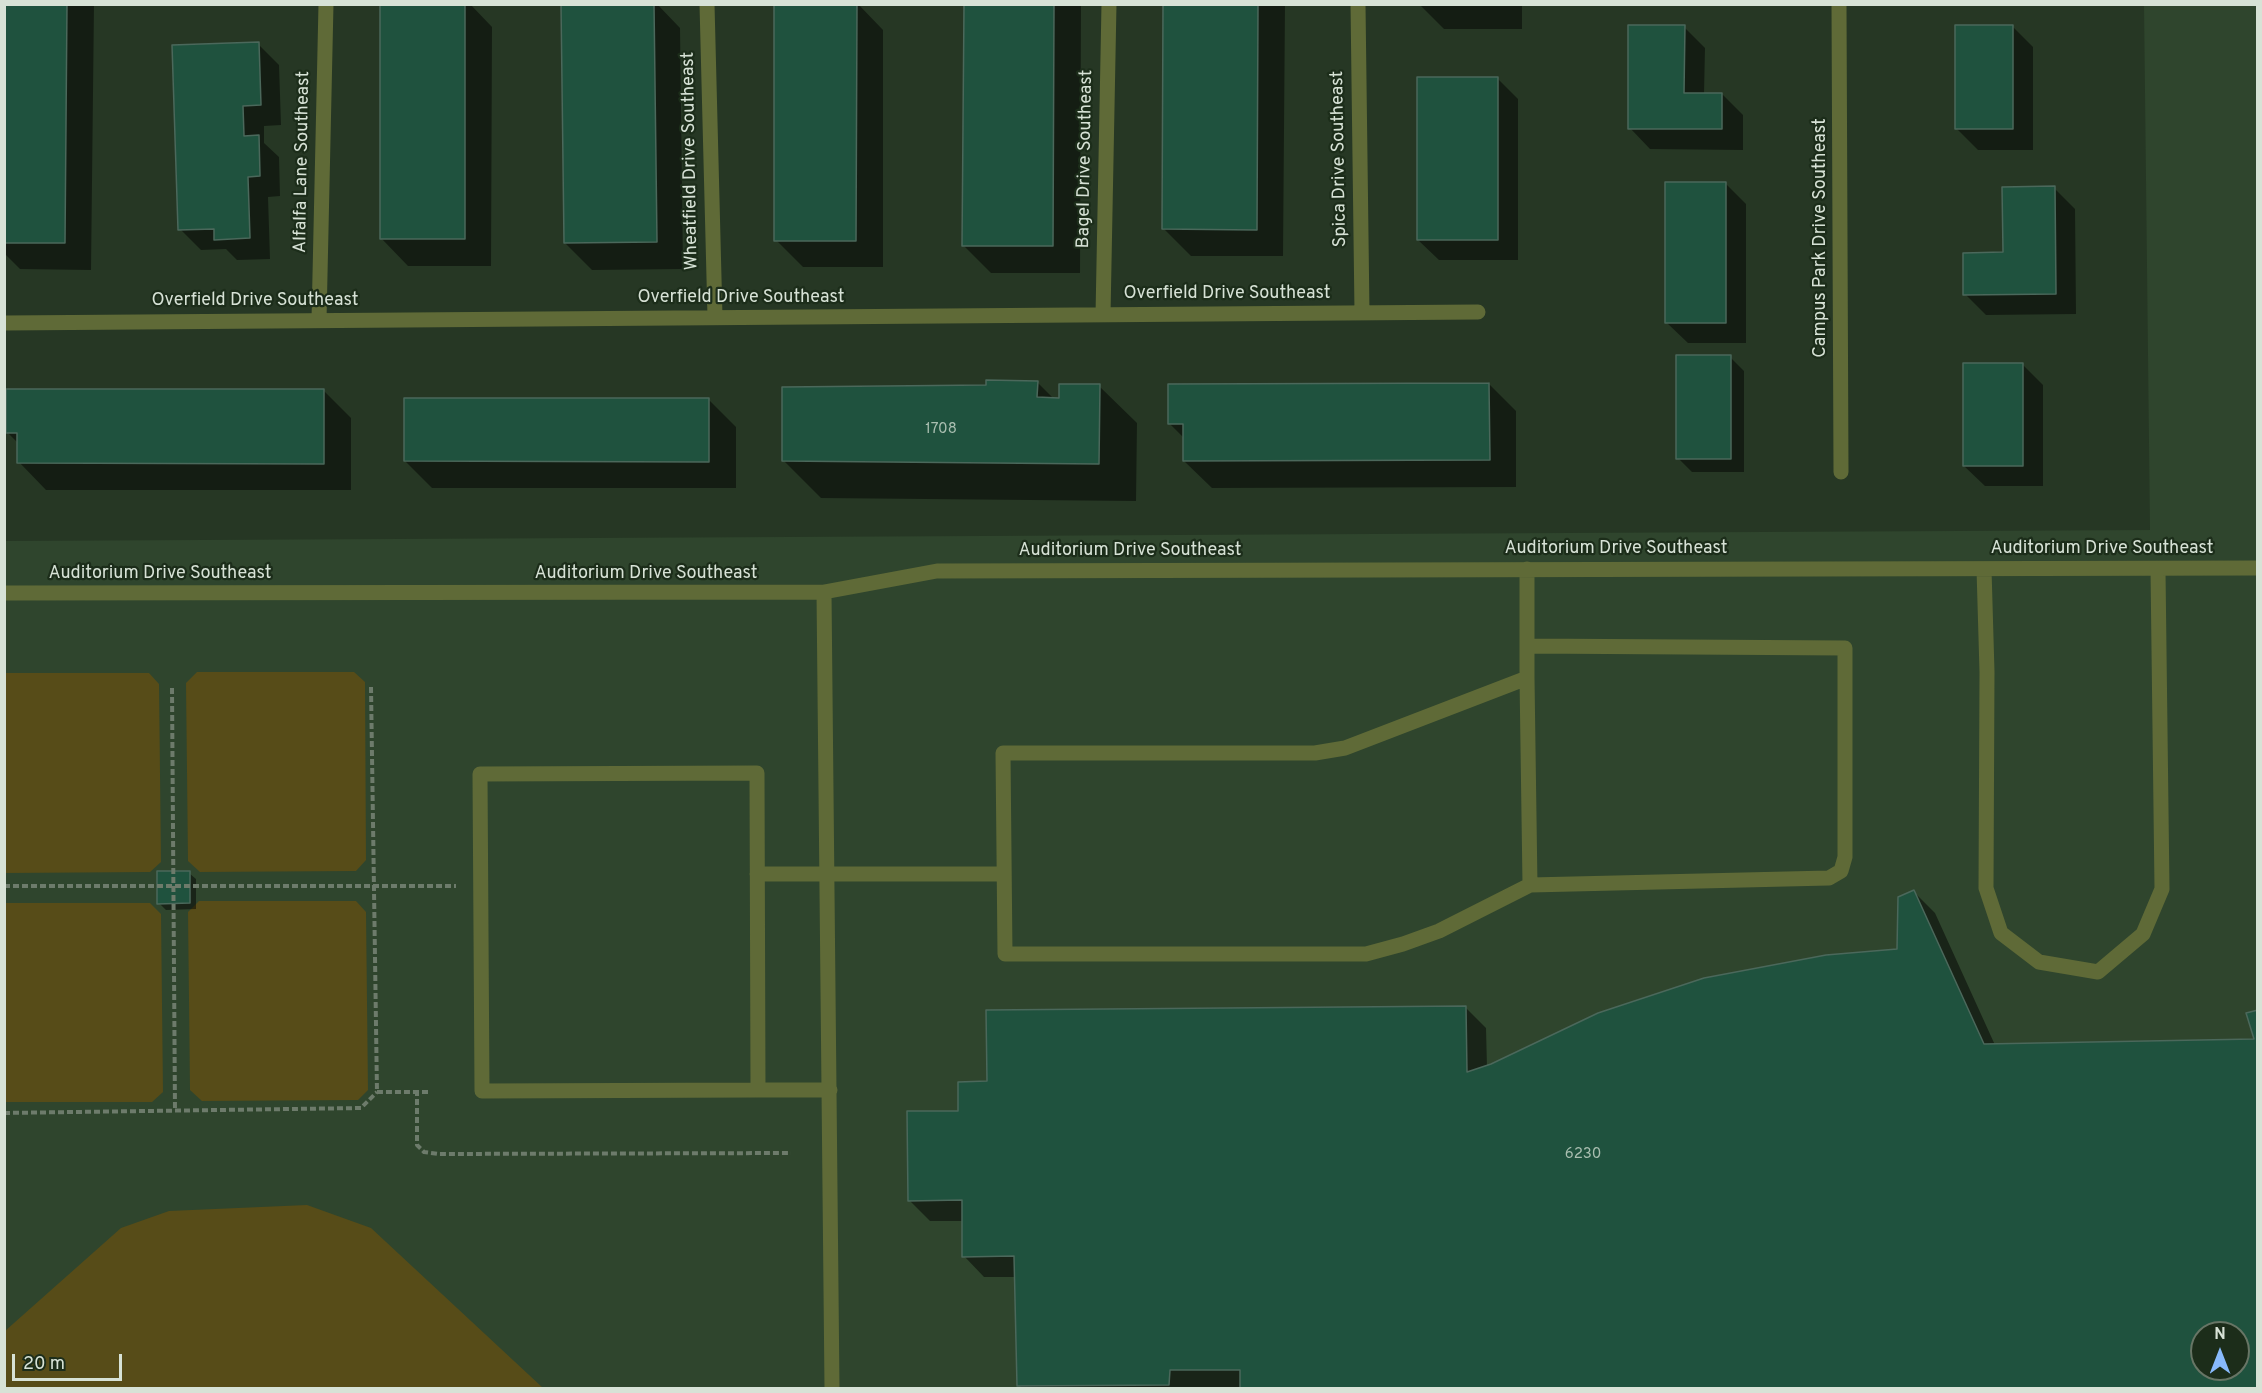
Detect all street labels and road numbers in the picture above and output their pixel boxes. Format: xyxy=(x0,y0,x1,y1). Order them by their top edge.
street label: Wheatfield Drive Southeast xyxy=(678,51,704,271)
street label: Bagel Drive Southeast xyxy=(1074,69,1098,249)
street label: Alfalfa Lane Southeast xyxy=(291,71,315,253)
street label: Spica Drive Southeast xyxy=(1328,71,1352,247)
street label: Campus Park Drive Southeast xyxy=(1810,118,1832,358)
street label: Overfield Drive Southeast xyxy=(1124,283,1330,305)
street label: Overfield Drive Southeast xyxy=(638,287,844,309)
street label: Overfield Drive Southeast xyxy=(152,290,358,312)
street label: Auditorium Drive Southeast xyxy=(1504,538,1728,560)
street label: Auditorium Drive Southeast xyxy=(1990,538,2214,560)
street label: Auditorium Drive Southeast xyxy=(1018,540,1242,562)
street label: Auditorium Drive Southeast xyxy=(48,563,272,585)
street label: Auditorium Drive Southeast xyxy=(534,563,758,585)

